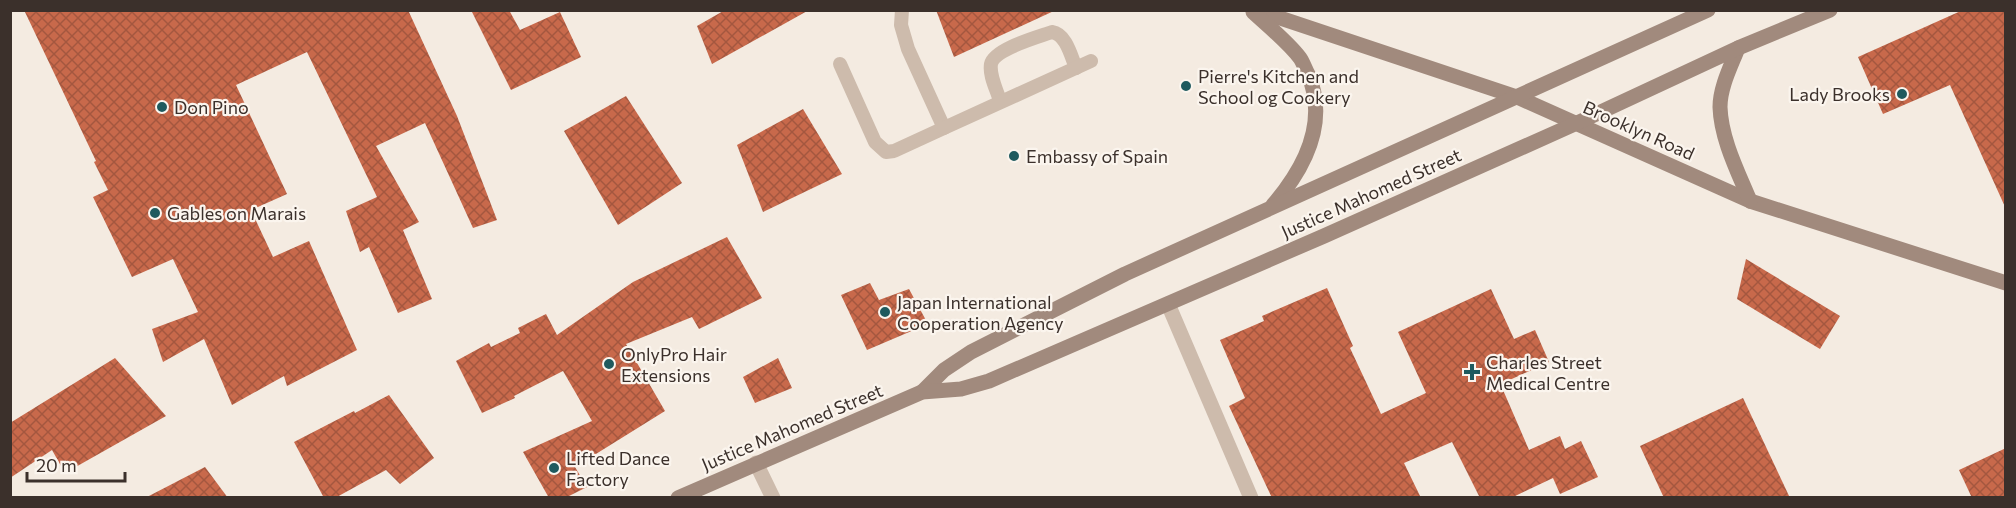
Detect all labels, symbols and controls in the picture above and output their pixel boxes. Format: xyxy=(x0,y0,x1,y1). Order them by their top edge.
place label: Pierre's Kitchen and School og Cookery xyxy=(1198,65,1359,108)
marker: Pierre's Kitchen and School og Cookery xyxy=(1179,79,1193,93)
place label: Lady Brooks xyxy=(1789,83,1890,105)
marker: Lady Brooks xyxy=(1895,87,1909,101)
place label: Don Pino xyxy=(174,96,249,118)
street label: Brooklyn Road xyxy=(1580,96,1698,164)
marker: Don Pino xyxy=(155,100,169,114)
street label: Justice Mahomed Street xyxy=(1278,143,1464,243)
place label: Embassy of Spain xyxy=(1026,145,1168,167)
marker: Embassy of Spain xyxy=(1007,149,1021,163)
place label: Gables on Marais xyxy=(167,202,306,224)
marker: Gables on Marais xyxy=(148,206,162,220)
place label: Japan International Cooperation Agency xyxy=(897,291,1064,334)
marker: Japan International Cooperation Agency xyxy=(878,305,892,319)
place label: OnlyPro Hair Extensions xyxy=(621,343,727,386)
place label: Charles Street Medical Centre xyxy=(1486,351,1610,394)
marker: OnlyPro Hair Extensions xyxy=(602,357,616,371)
marker: Charles Street Medical Centre xyxy=(1463,363,1481,381)
street label: Justice Mahomed Street xyxy=(698,379,886,475)
scale bar xyxy=(27,445,124,483)
place label: Lifted Dance Factory xyxy=(566,447,670,490)
text: 20 m xyxy=(36,454,77,476)
marker: Lifted Dance Factory xyxy=(547,461,561,475)

